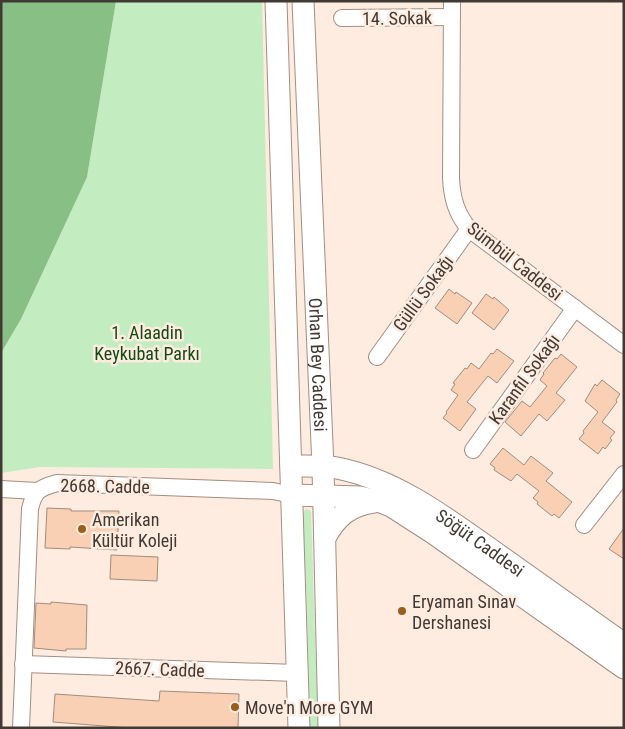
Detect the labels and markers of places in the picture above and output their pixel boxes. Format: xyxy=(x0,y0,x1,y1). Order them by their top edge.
place label: Amerikan Kültür Koleji xyxy=(92,509,177,551)
marker: Amerikan Kültür Koleji xyxy=(76,523,88,535)
place label: Eryaman Sınav Dershanesi xyxy=(412,591,516,633)
marker: Eryaman Sınav Dershanesi xyxy=(396,605,408,617)
place label: Move'n More GYM xyxy=(245,697,373,718)
marker: Move'n More GYM xyxy=(229,701,241,713)

